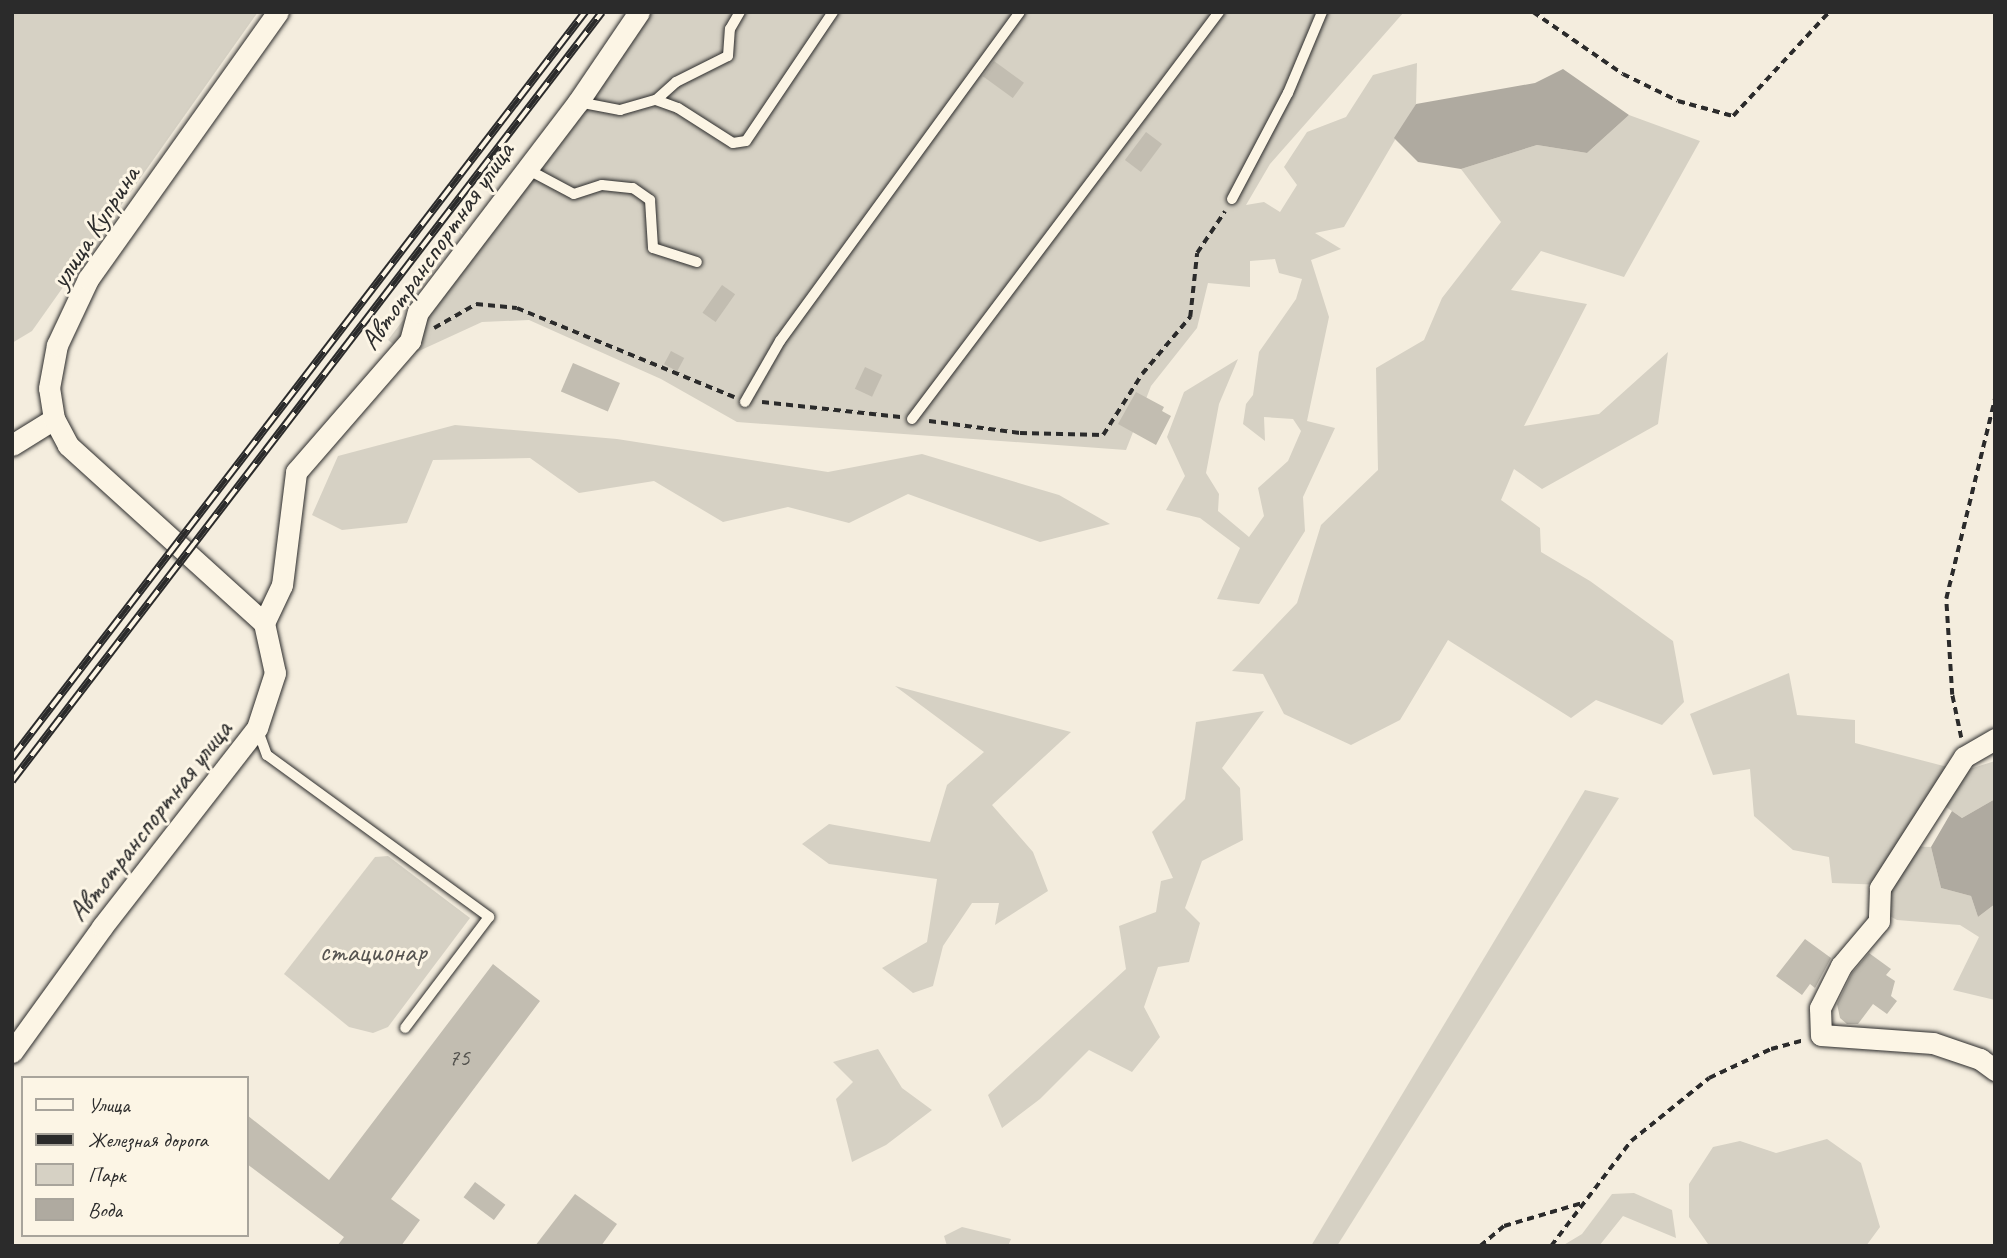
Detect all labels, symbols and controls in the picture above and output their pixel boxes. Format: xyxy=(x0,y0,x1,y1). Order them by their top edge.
street label: Автотранспортная улица xyxy=(352,134,522,358)
street label: улица Куприна xyxy=(43,159,147,295)
street label: Автотранспортная улица xyxy=(60,713,240,929)
park label: стационар xyxy=(319,935,427,969)
house number: 75 xyxy=(448,1044,470,1072)
legend xyxy=(21,1076,248,1237)
text: Улица xyxy=(88,1092,130,1118)
text: Железная дорога xyxy=(88,1127,208,1153)
text: Парк xyxy=(88,1162,125,1188)
text: Вода xyxy=(88,1197,122,1223)

